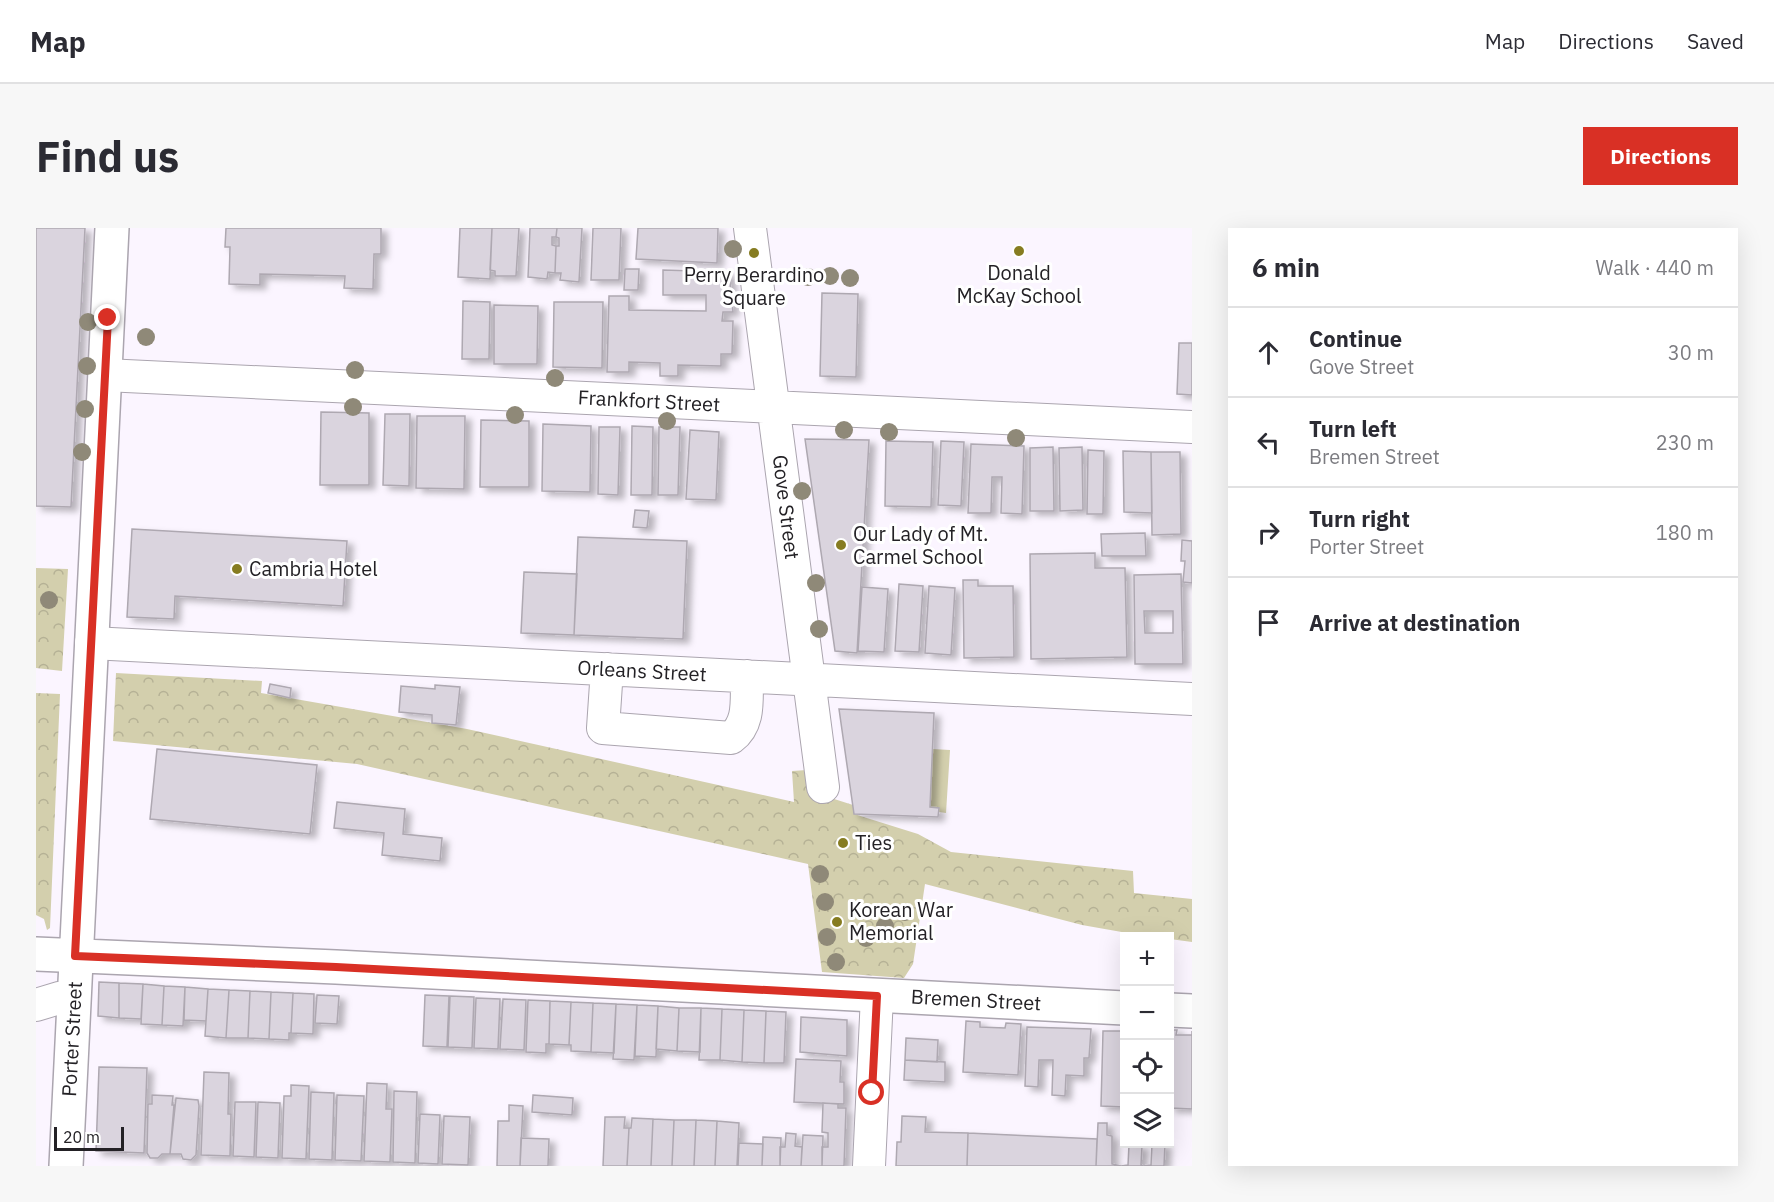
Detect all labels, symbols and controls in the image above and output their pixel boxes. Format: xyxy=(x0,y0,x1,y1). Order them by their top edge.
text: Map xyxy=(30,23,86,60)
text: Map xyxy=(1485,27,1525,55)
text: Directions xyxy=(1558,27,1654,55)
text: Saved xyxy=(1687,27,1744,55)
button: Directions xyxy=(1583,127,1738,185)
text: Find us xyxy=(36,129,179,184)
marker: Donald McKay School xyxy=(1012,244,1026,258)
marker: Perry Berardino Square xyxy=(747,246,761,260)
text: 6 min xyxy=(1252,250,1320,284)
text: Walk · 440 m xyxy=(1596,254,1714,281)
place label: Donald McKay School xyxy=(957,259,1081,309)
place label: Perry Berardino Square xyxy=(684,261,824,311)
route end xyxy=(94,304,120,330)
text: Continue xyxy=(1309,324,1402,353)
icon: ahead xyxy=(1252,336,1285,369)
text: 30 m xyxy=(1668,339,1714,366)
text: Gove Street xyxy=(1309,353,1414,380)
street label: Frankfort Street xyxy=(577,383,721,418)
text: Turn left xyxy=(1309,414,1397,443)
icon: left xyxy=(1252,426,1285,459)
text: 230 m xyxy=(1656,429,1714,456)
text: Bremen Street xyxy=(1309,443,1440,470)
street label: Gove Street xyxy=(767,453,806,561)
text: Turn right xyxy=(1309,504,1410,533)
icon: right xyxy=(1252,516,1285,549)
text: 180 m xyxy=(1656,519,1714,546)
place label: Our Lady of Mt. Carmel School xyxy=(853,520,989,570)
text: Porter Street xyxy=(1309,533,1424,560)
marker: Our Lady of Mt. Carmel School xyxy=(834,538,848,552)
place label: Cambria Hotel xyxy=(249,555,378,582)
marker: Cambria Hotel xyxy=(230,562,244,576)
icon: arrive xyxy=(1252,606,1285,639)
text: Arrive at destination xyxy=(1309,608,1520,637)
street label: Orleans Street xyxy=(577,654,707,687)
place label: Ties xyxy=(855,829,892,856)
marker: Ties xyxy=(836,836,850,850)
place label: Korean War Memorial xyxy=(849,896,953,946)
marker: Korean War Memorial xyxy=(830,915,844,929)
map controls xyxy=(1120,932,1174,1148)
button: + xyxy=(1120,932,1174,986)
street label: Porter Street xyxy=(55,981,88,1097)
street label: Bremen Street xyxy=(910,983,1042,1016)
button: − xyxy=(1120,986,1174,1040)
button: locate xyxy=(1120,1040,1174,1094)
route start xyxy=(858,1079,884,1105)
button: layers xyxy=(1120,1094,1174,1148)
scale bar xyxy=(54,1124,124,1152)
text: 20 m xyxy=(63,1127,100,1147)

